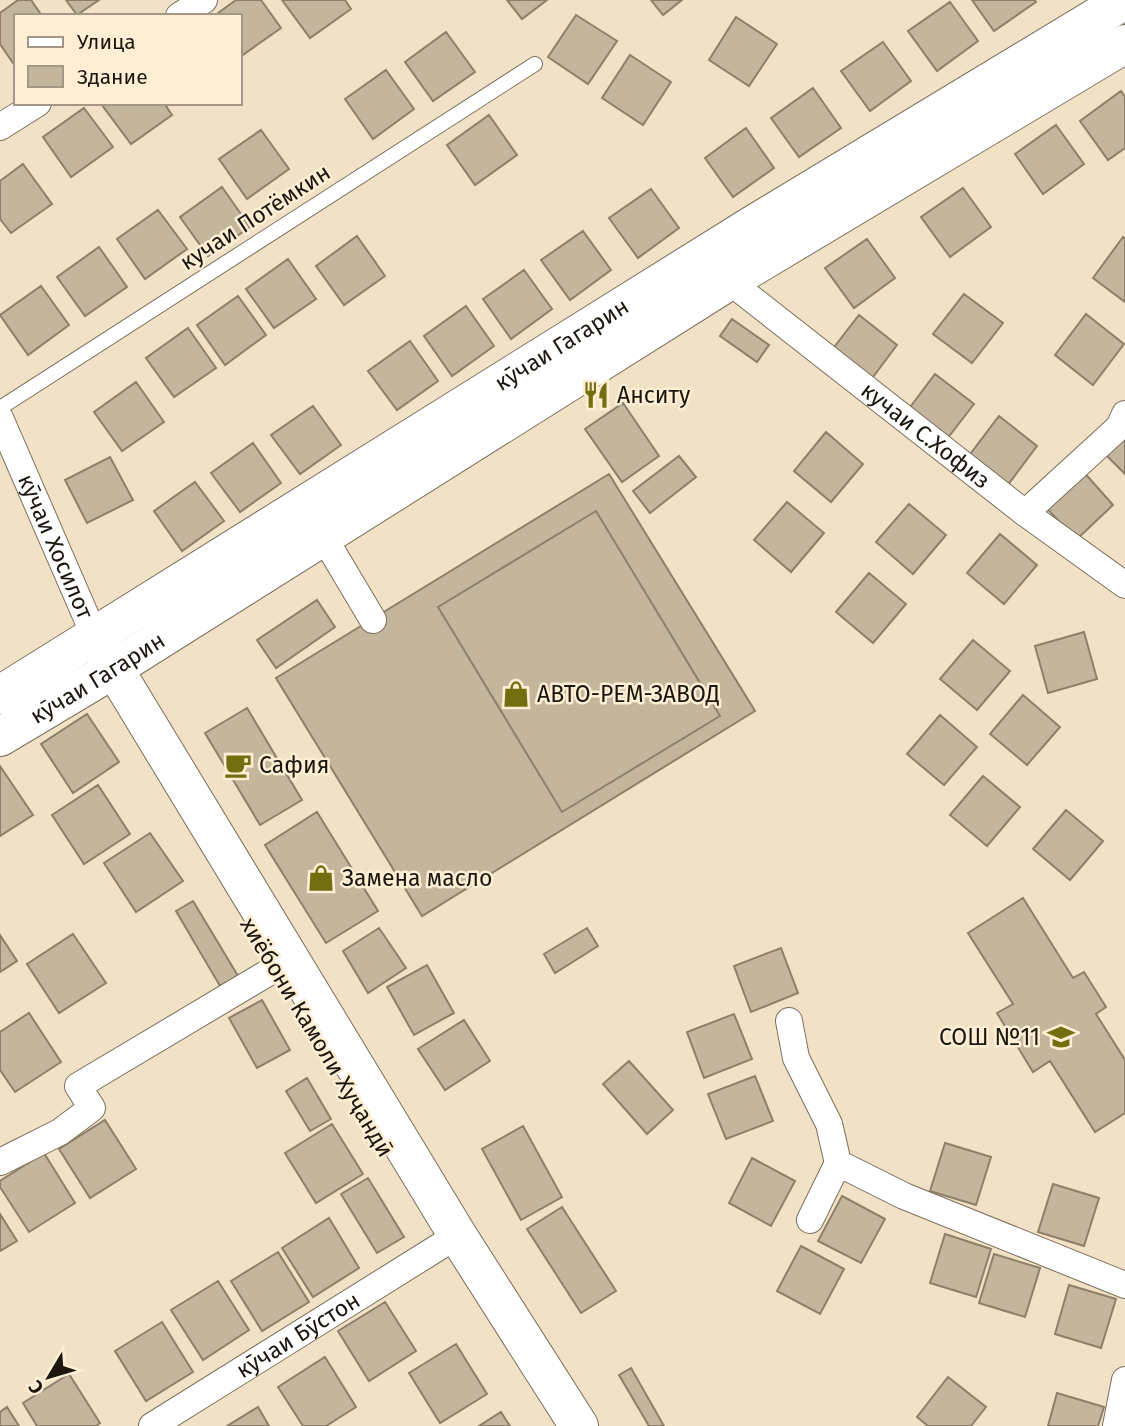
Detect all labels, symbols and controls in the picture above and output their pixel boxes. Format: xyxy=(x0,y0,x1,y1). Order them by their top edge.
legend xyxy=(14,14,242,105)
text: Улица xyxy=(77,29,136,55)
text: Здание xyxy=(77,64,148,90)
street label: кучаи Потёмкин xyxy=(174,158,336,276)
street label: кӯчаи Гагарин xyxy=(489,292,634,397)
street label: кучаи С.Хофиз xyxy=(856,376,996,495)
restaurant icon: Анситу xyxy=(581,380,611,410)
place label: Анситу xyxy=(617,381,691,409)
street label: кӯчаи Хосилот xyxy=(12,470,100,624)
street label: кӯчаи Гагарин xyxy=(25,626,170,730)
shop icon: АВТО-РЕМ-ЗАВОД xyxy=(501,679,531,709)
place label: АВТО-РЕМ-ЗАВОД xyxy=(537,680,720,708)
cafe icon: Сафия xyxy=(223,750,253,780)
place label: Сафия xyxy=(259,751,329,779)
shop icon: Замена масло xyxy=(306,863,336,893)
place label: Замена масло xyxy=(342,864,492,892)
street label: хиёбони Камоли Хуҷандӣ xyxy=(234,912,400,1162)
school or university icon: СОШ №11 xyxy=(1046,1022,1076,1052)
place label: СОШ №11 xyxy=(939,1023,1040,1051)
street label: кӯчаи Бӯстон xyxy=(231,1286,365,1384)
north arrow xyxy=(14,1342,84,1412)
text: С xyxy=(24,1376,48,1399)

